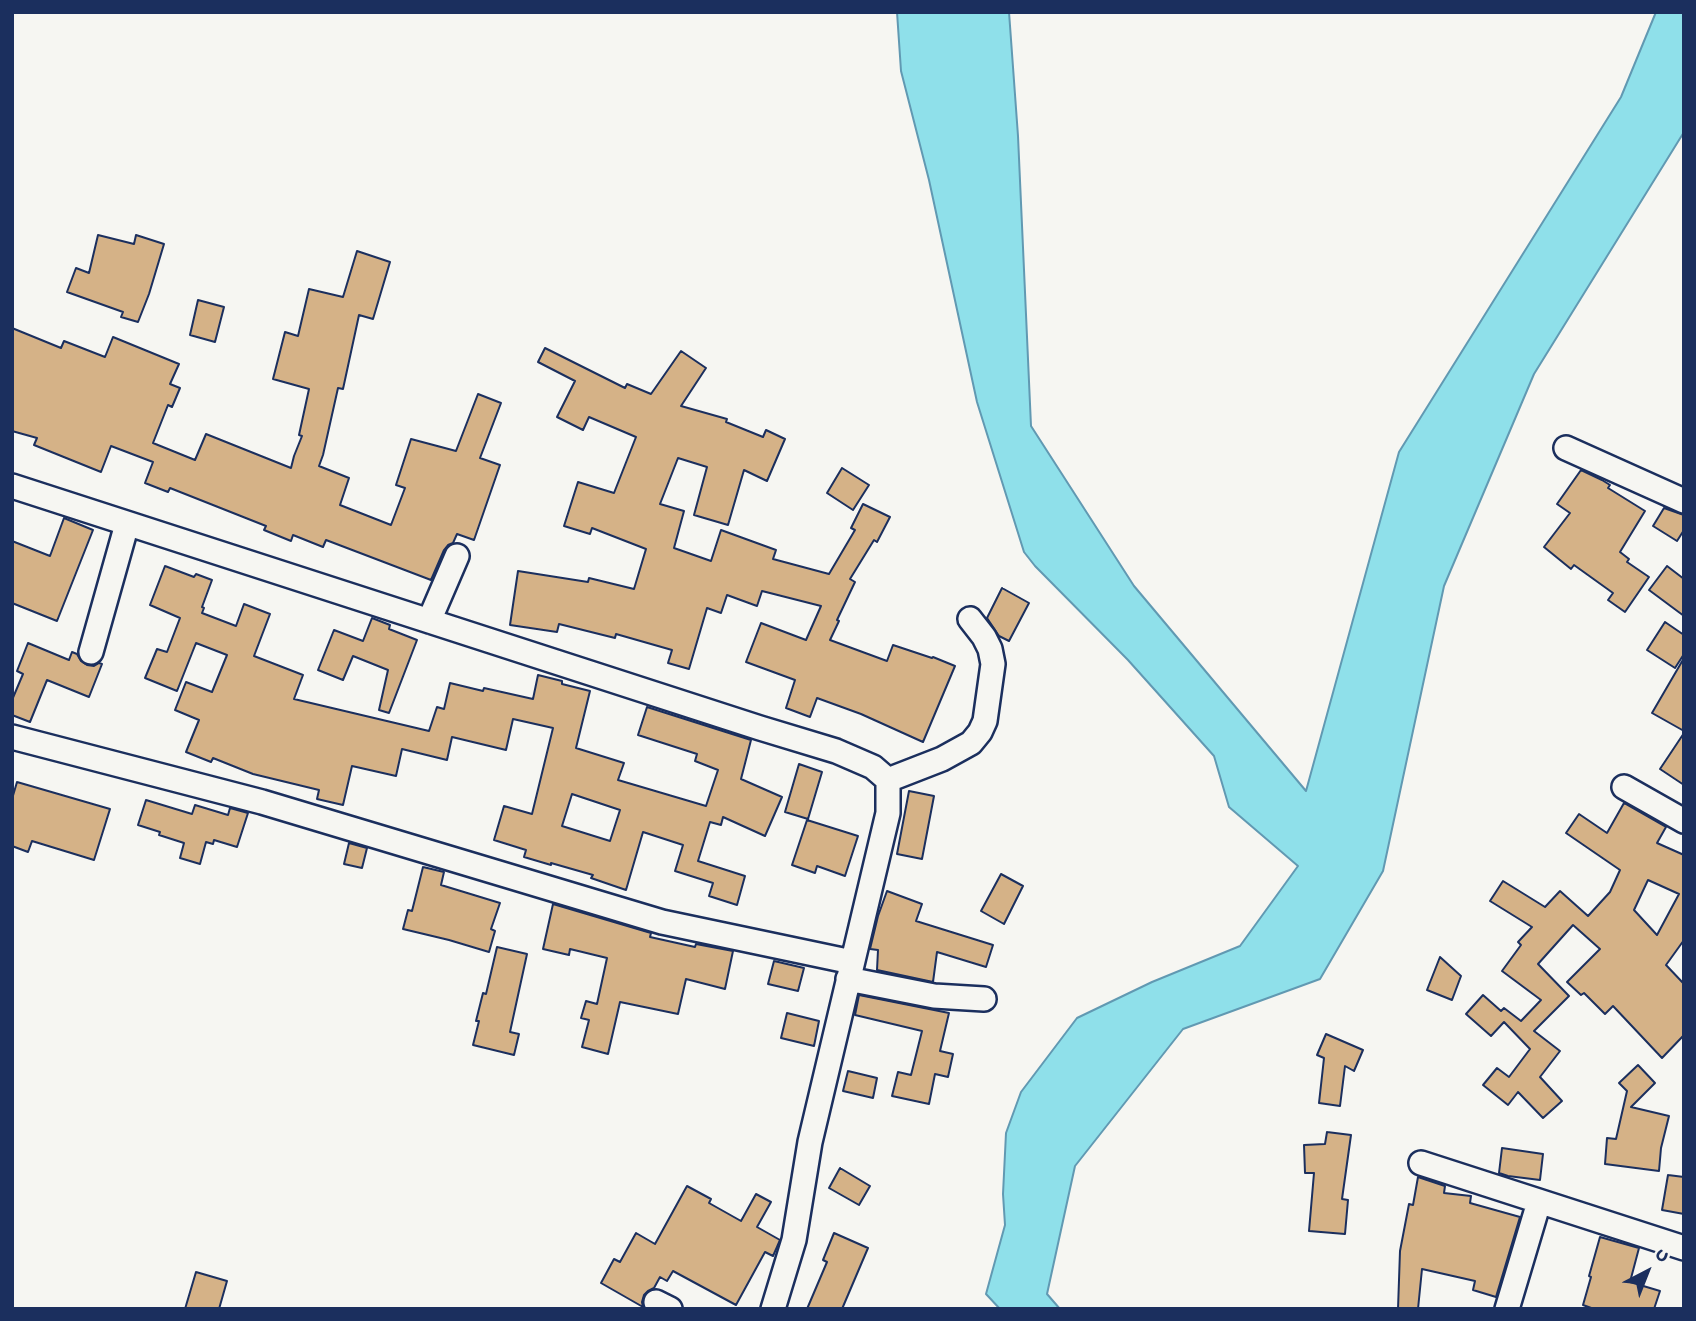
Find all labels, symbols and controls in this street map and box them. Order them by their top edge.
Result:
north arrow [1612,1237,1682,1307]
text: U [1650,1244,1673,1268]

